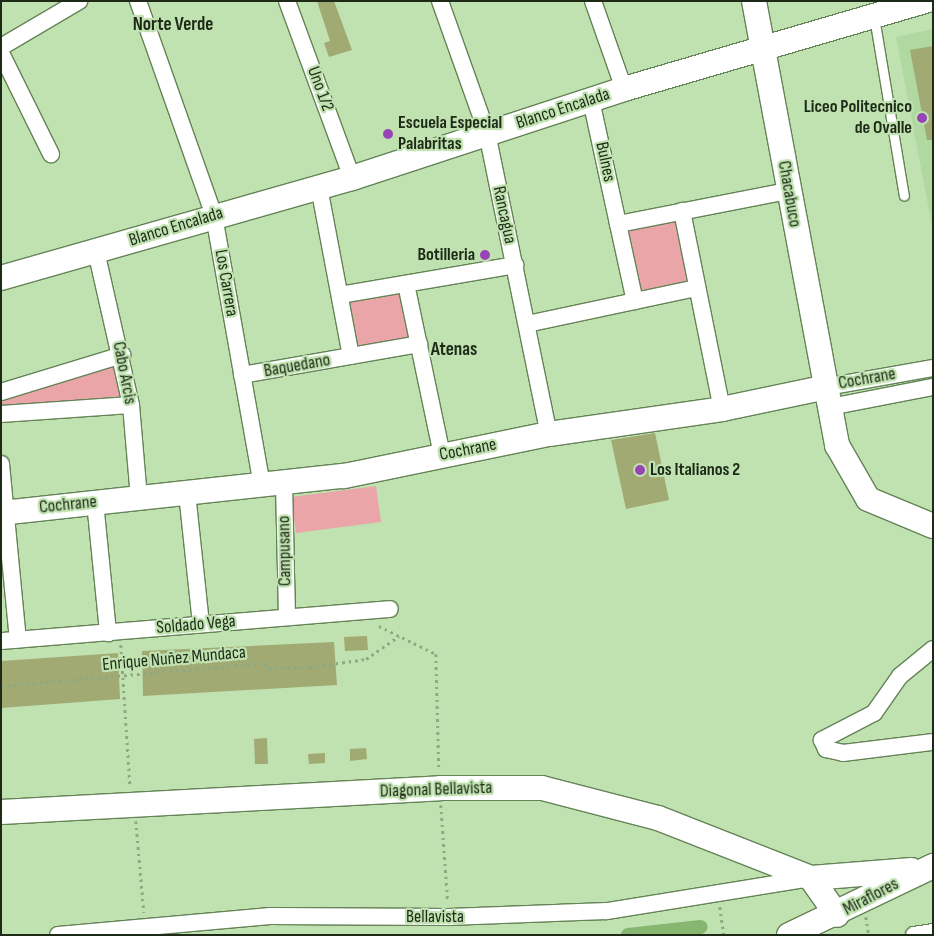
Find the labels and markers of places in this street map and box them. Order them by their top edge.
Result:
place label: Liceo Politecnico de Ovalle [804,97,912,140]
marker: Liceo Politecnico de Ovalle [916,112,928,124]
place label: Escuela Especial Palabritas [398,113,502,156]
marker: Escuela Especial Palabritas [382,128,394,140]
place label: Botilleria [417,244,475,266]
marker: Botilleria [479,249,491,261]
place label: Los Italianos 2 [650,459,740,481]
marker: Los Italianos 2 [634,464,646,476]

